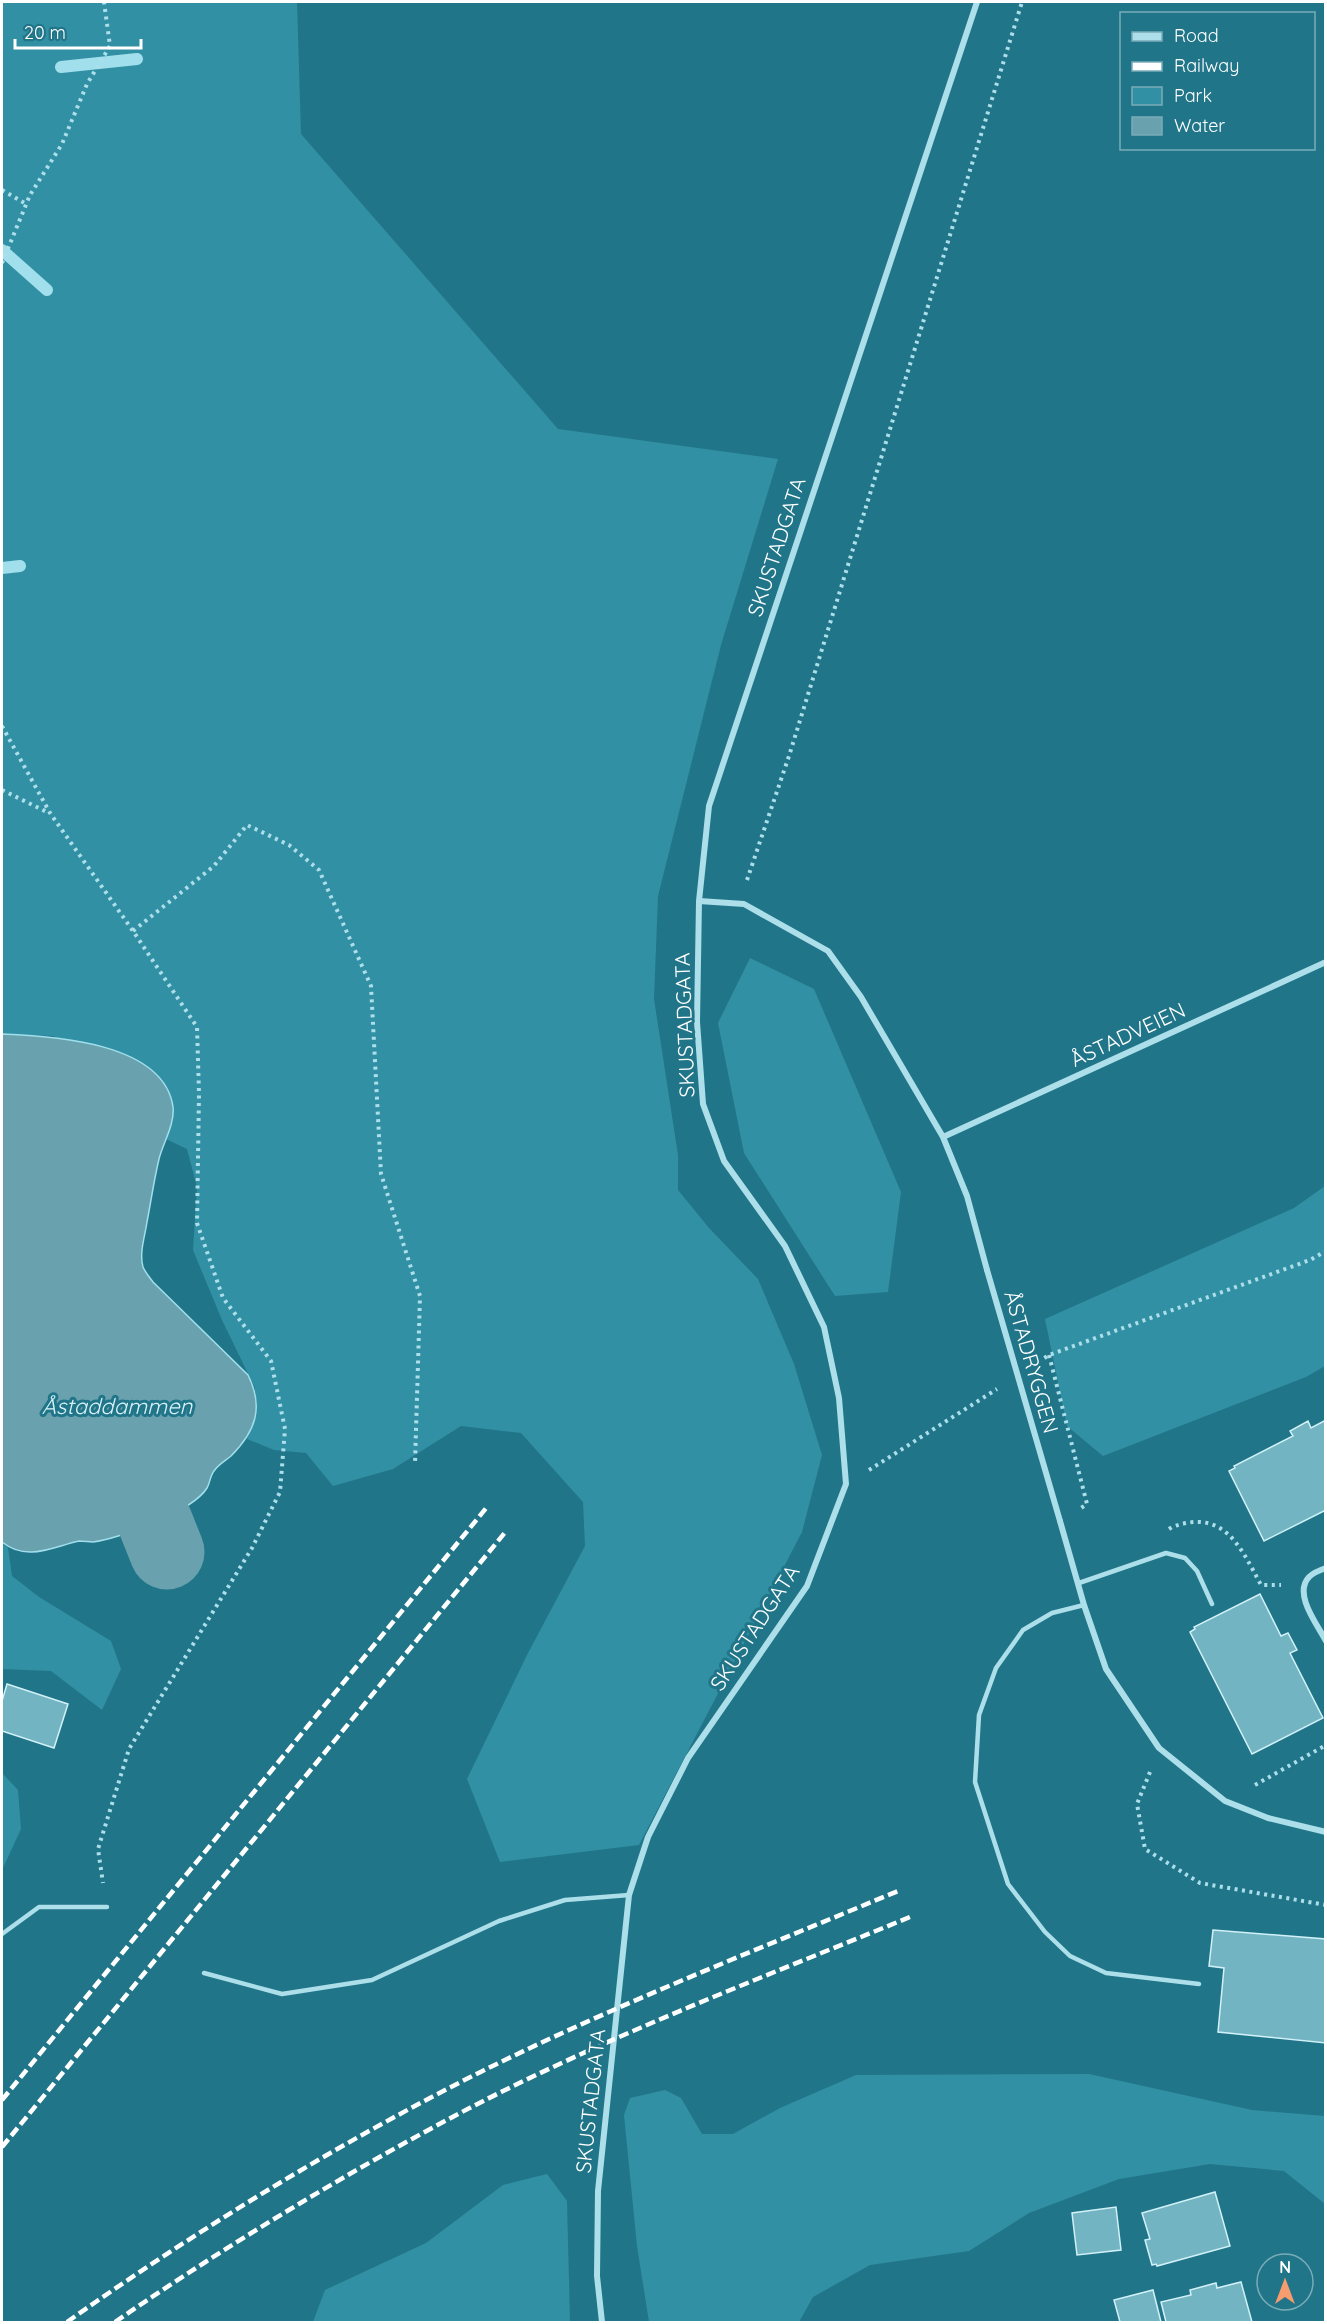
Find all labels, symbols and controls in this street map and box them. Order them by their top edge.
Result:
scale bar [15,12,141,50]
legend [1120,12,1315,150]
text: 20 m [24,21,66,44]
text: Road [1174,24,1219,47]
text: Railway [1174,54,1240,77]
text: Park [1174,84,1212,107]
text: Water [1174,114,1225,137]
street label: SKUSTADGATA [741,474,811,620]
street label: SKUSTADGATA [668,952,700,1098]
street label: ÅSTADVEIEN [1066,996,1189,1072]
street label: ÅSTADRYGGEN [999,1287,1065,1436]
water label: Åstaddammen [42,1392,194,1420]
street label: SKUSTADGATA [704,1560,805,1695]
street label: SKUSTADGATA [570,2027,611,2174]
north arrow [1255,2252,1315,2312]
text: N [1279,2257,1291,2277]

